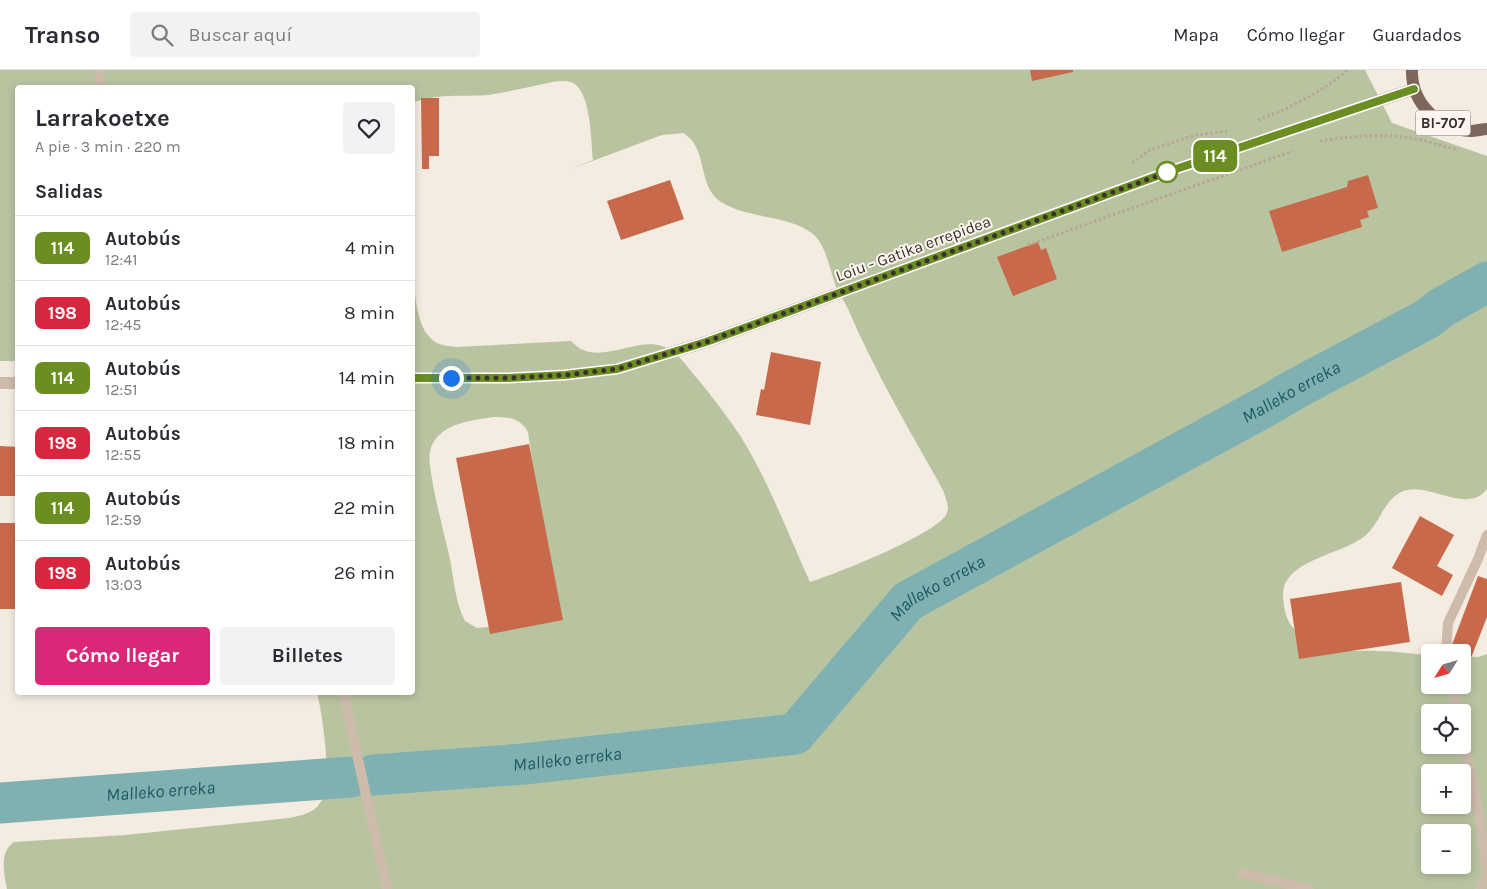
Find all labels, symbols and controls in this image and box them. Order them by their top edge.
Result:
search box [130,12,480,57]
text: Transo [25,21,100,49]
icon: search [148,21,176,49]
text: Buscar aquí [188,24,292,46]
text: Mapa [1173,24,1219,46]
text: Cómo llegar [1247,24,1345,46]
text: Guardados [1373,24,1462,46]
button: heart [343,102,395,154]
text: Larrakoetxe [35,104,170,132]
road number: BI-707 [1416,110,1470,136]
text: A pie · 3 min · 220 m [35,137,181,156]
line badge: 114 [1186,140,1244,172]
text: 114 [1203,145,1227,167]
unlabelled marker [1156,161,1178,183]
text: Salidas [35,181,103,203]
street label: Loiu - Gatika errepidea [833,211,993,285]
text: Autobús [105,228,181,250]
text: 114 [51,237,74,259]
text: 4 min [345,237,395,259]
text: 12:41 [105,250,137,269]
text: Autobús [105,293,181,315]
text: 198 [48,302,77,324]
text: 8 min [344,302,395,324]
text: 12:45 [105,315,141,334]
water label: Malleko erreka [1238,356,1344,428]
text: Autobús [105,358,181,380]
your location [439,366,464,391]
text: 114 [51,367,74,389]
text: 14 min [339,367,395,389]
text: 12:51 [105,380,138,399]
text: Autobús [105,423,181,445]
text: 198 [48,432,77,454]
text: 18 min [338,432,395,454]
text: 12:55 [105,445,141,464]
text: Autobús [105,488,181,510]
text: 114 [51,497,74,519]
text: 22 min [334,497,395,519]
text: 12:59 [105,510,142,529]
water label: Malleko erreka [885,550,989,626]
text: Autobús [105,553,181,575]
text: 198 [48,562,77,584]
text: 26 min [334,562,395,584]
text: 13:03 [105,575,142,594]
button: Cómo llegar [35,627,210,685]
button: Billetes [220,627,395,685]
north arrow [1421,644,1471,694]
map controls [1421,644,1471,874]
button: locate [1421,704,1471,754]
water label: Malleko erreka [512,742,623,776]
button: + [1421,764,1471,814]
water label: Malleko erreka [105,776,216,806]
button: − [1421,824,1471,874]

